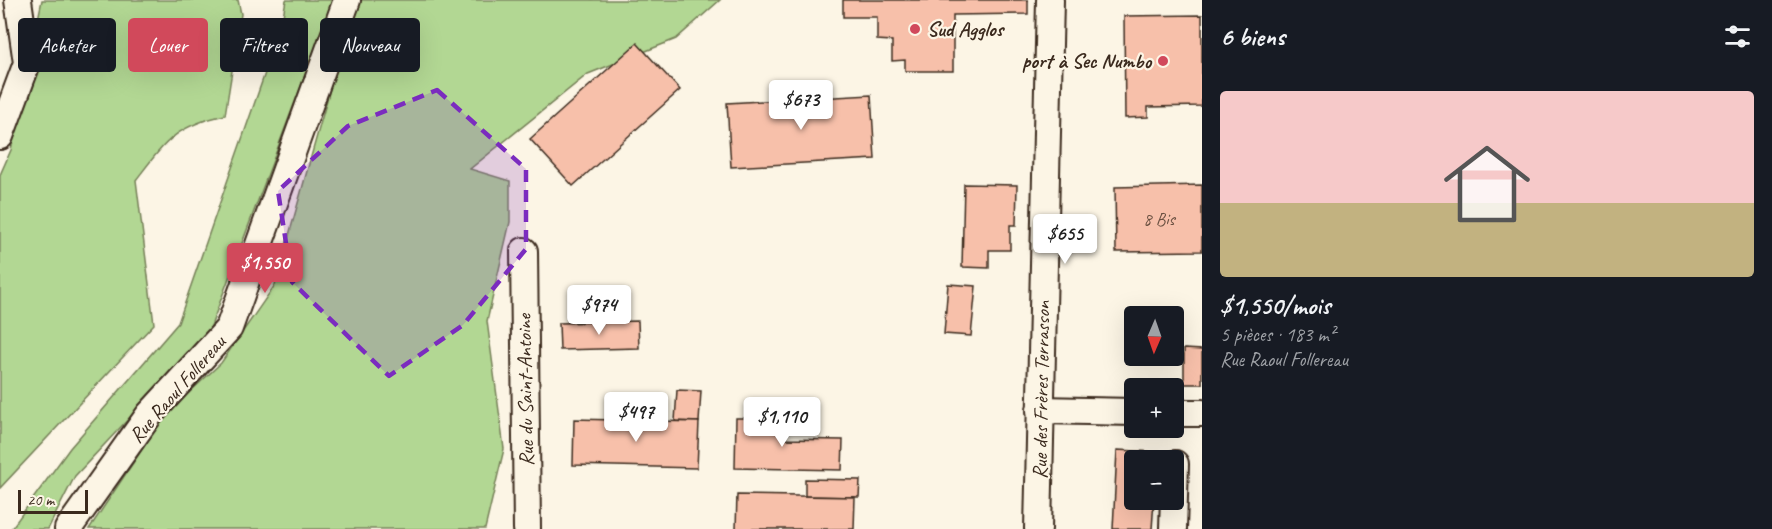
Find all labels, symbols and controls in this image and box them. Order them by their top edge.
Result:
place label: Sud Agglos [927,16,1006,42]
chip: Acheter [18,18,116,72]
chip: Louer [128,18,208,72]
chip: Filtres [220,18,308,72]
chip: Nouveau [320,18,420,72]
text: 6 biens [1220,20,1285,53]
icon: filters [1721,20,1754,53]
marker: Sud Agglos [908,22,922,36]
place label: port à Sec Numbo [1022,48,1152,74]
marker: port à Sec Numbo [1156,54,1170,68]
pin: $673 [765,80,837,131]
text: $673 [783,87,819,112]
icon: home [1433,130,1541,238]
house number: 8 Bis [1143,208,1177,230]
pin: $655 [1029,214,1101,265]
text: $655 [1047,221,1083,246]
pin: $1,550 [216,243,314,294]
text: $1,550 [241,250,289,275]
pin: $974 [563,285,635,336]
text: $1,550/mois [1220,289,1330,322]
text: $974 [581,292,617,317]
street label: Rue des Frères Terrasson [1026,300,1056,479]
north arrow [1124,306,1184,366]
map controls [1124,306,1184,510]
street label: Rue du Saint-Antoine [511,313,539,466]
text: 5 pièces · 183 m² [1220,322,1335,347]
street label: Rue Raoul Follereau [123,329,232,448]
text: Rue Raoul Follereau [1220,347,1348,372]
button: + [1124,378,1184,438]
pin: $497 [600,392,672,443]
pin: $1,110 [733,397,831,448]
text: $497 [618,399,654,424]
text: $1,110 [758,404,806,429]
button: − [1124,450,1184,510]
scale bar [18,487,88,514]
text: 20 m [27,490,54,510]

